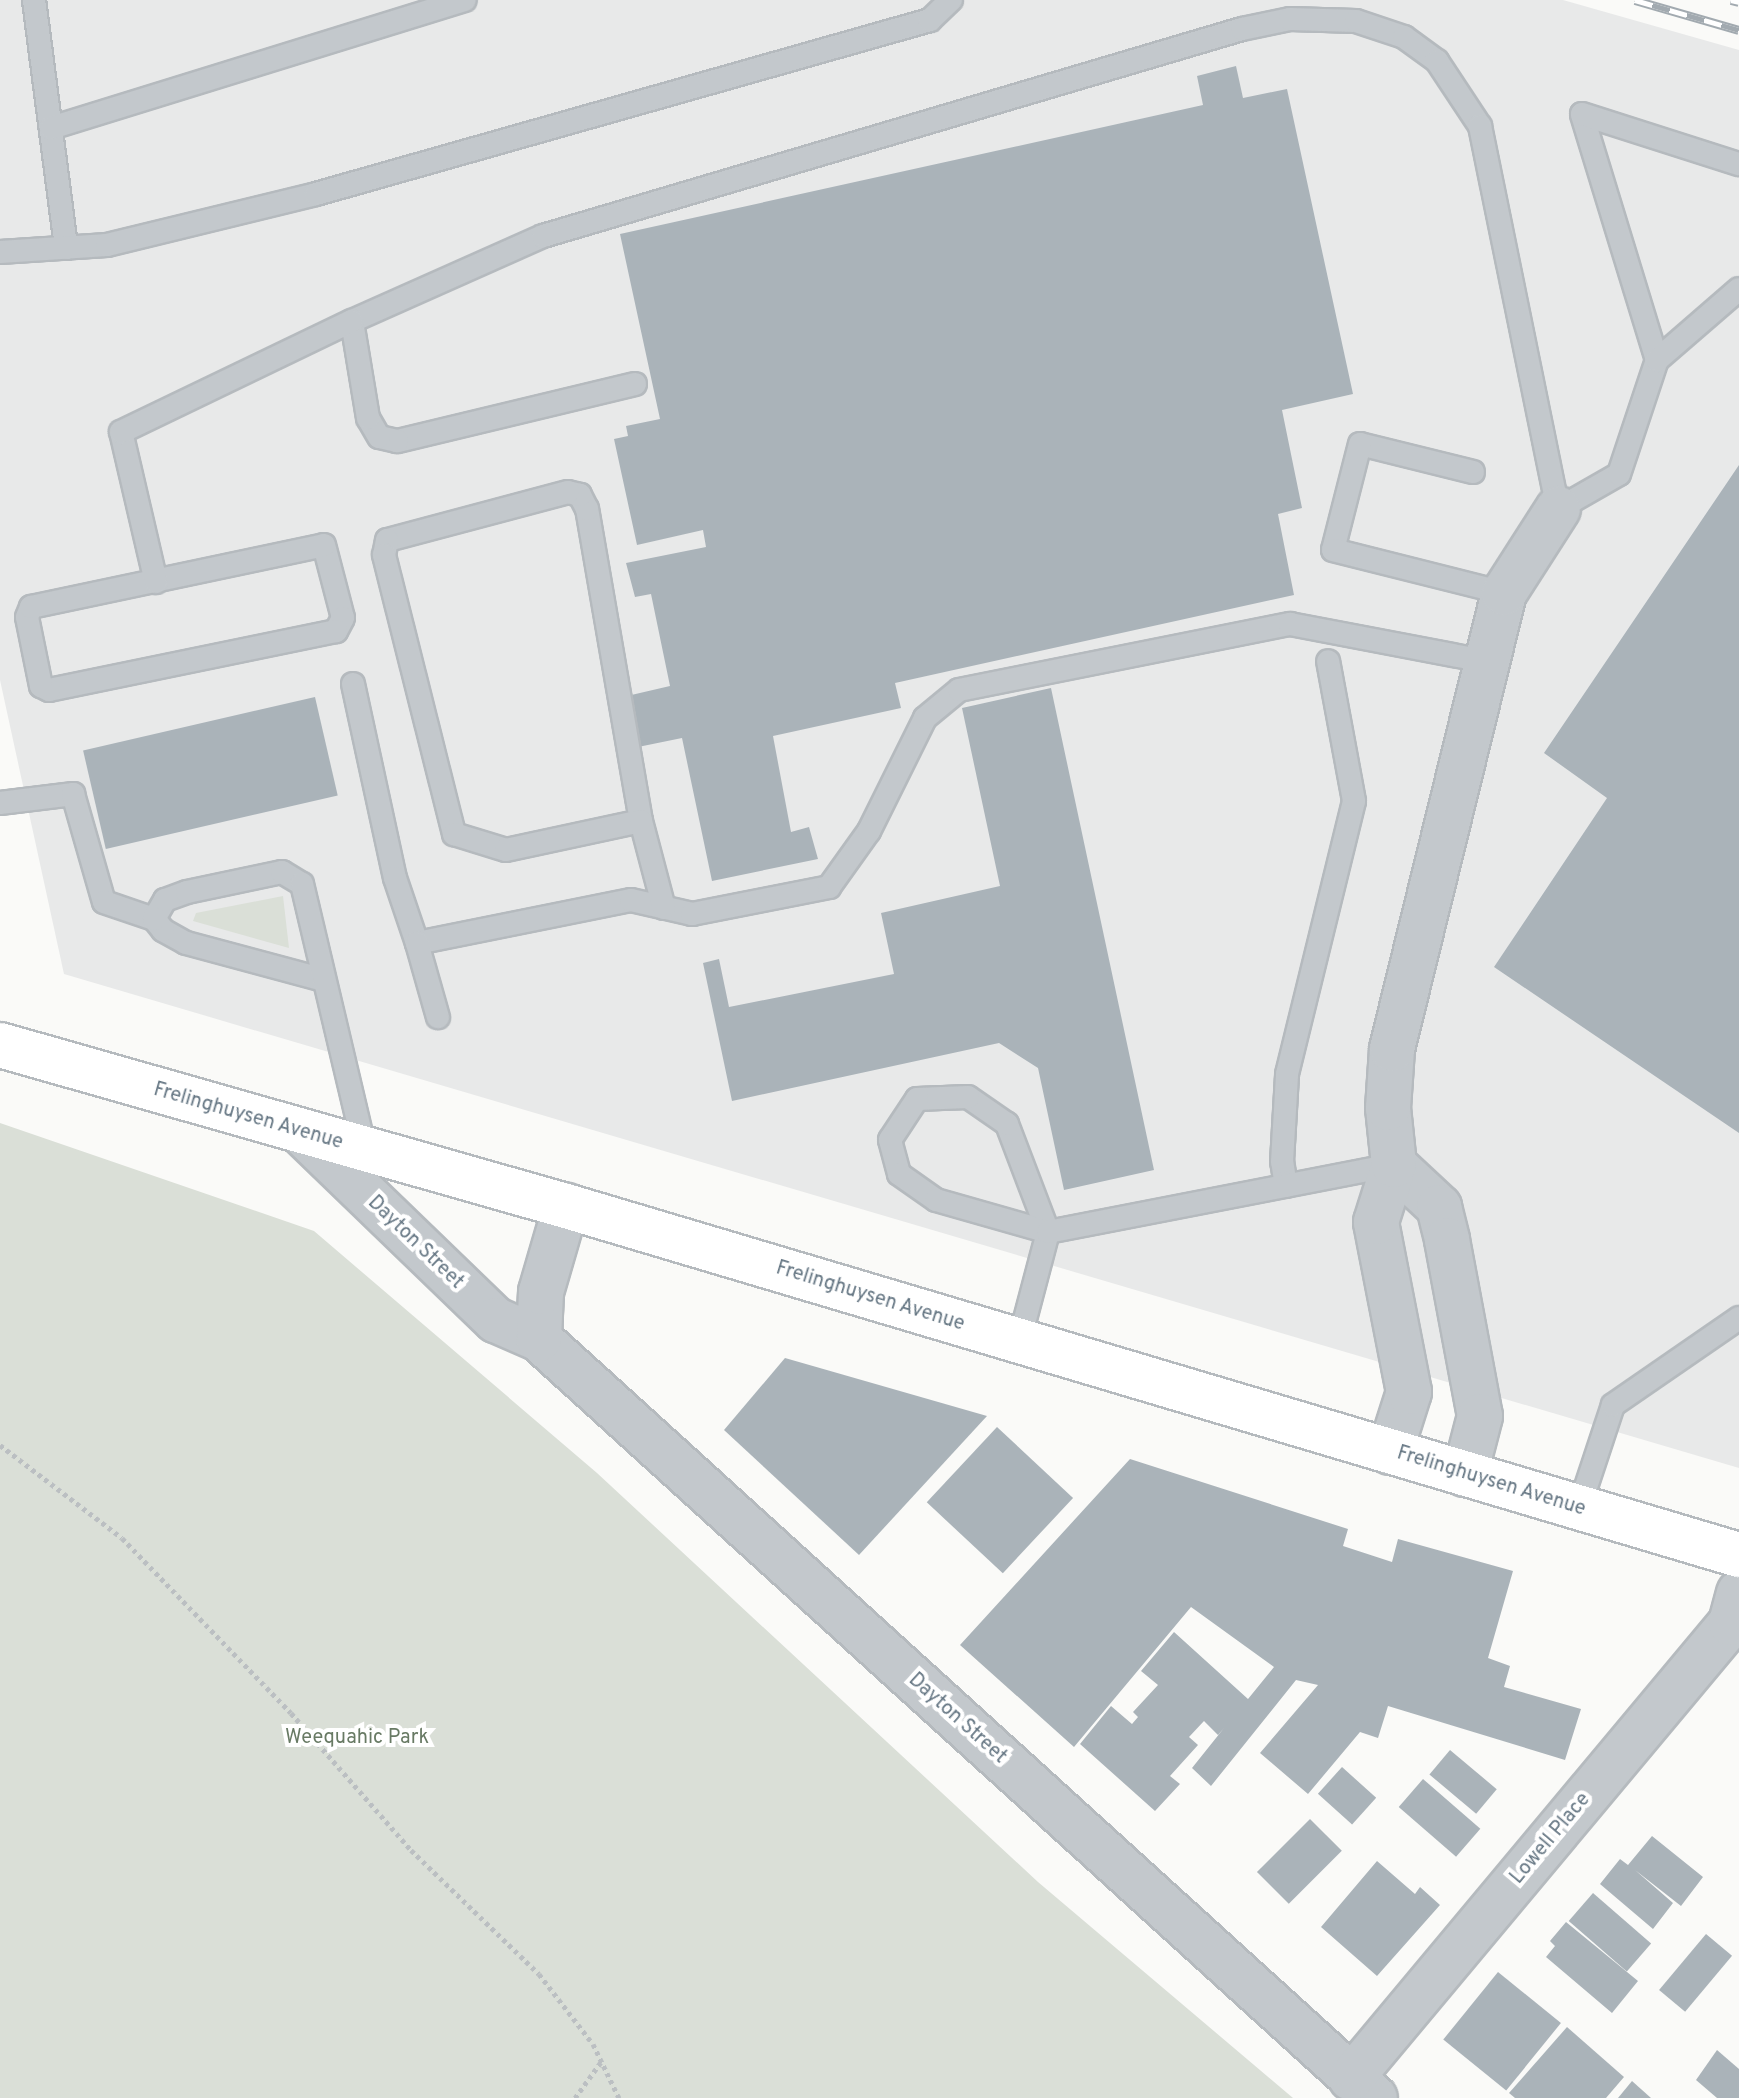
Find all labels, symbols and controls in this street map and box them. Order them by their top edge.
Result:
street label: Frelinghuysen Avenue [150,1078,346,1156]
street label: Dayton Street [362,1191,468,1295]
street label: Frelinghuysen Avenue [772,1257,968,1337]
street label: Frelinghuysen Avenue [1393,1442,1589,1522]
street label: Dayton Street [903,1669,1011,1769]
park label: Weequahic Park [285,1726,429,1750]
street label: Lowell Place [1506,1788,1596,1890]

